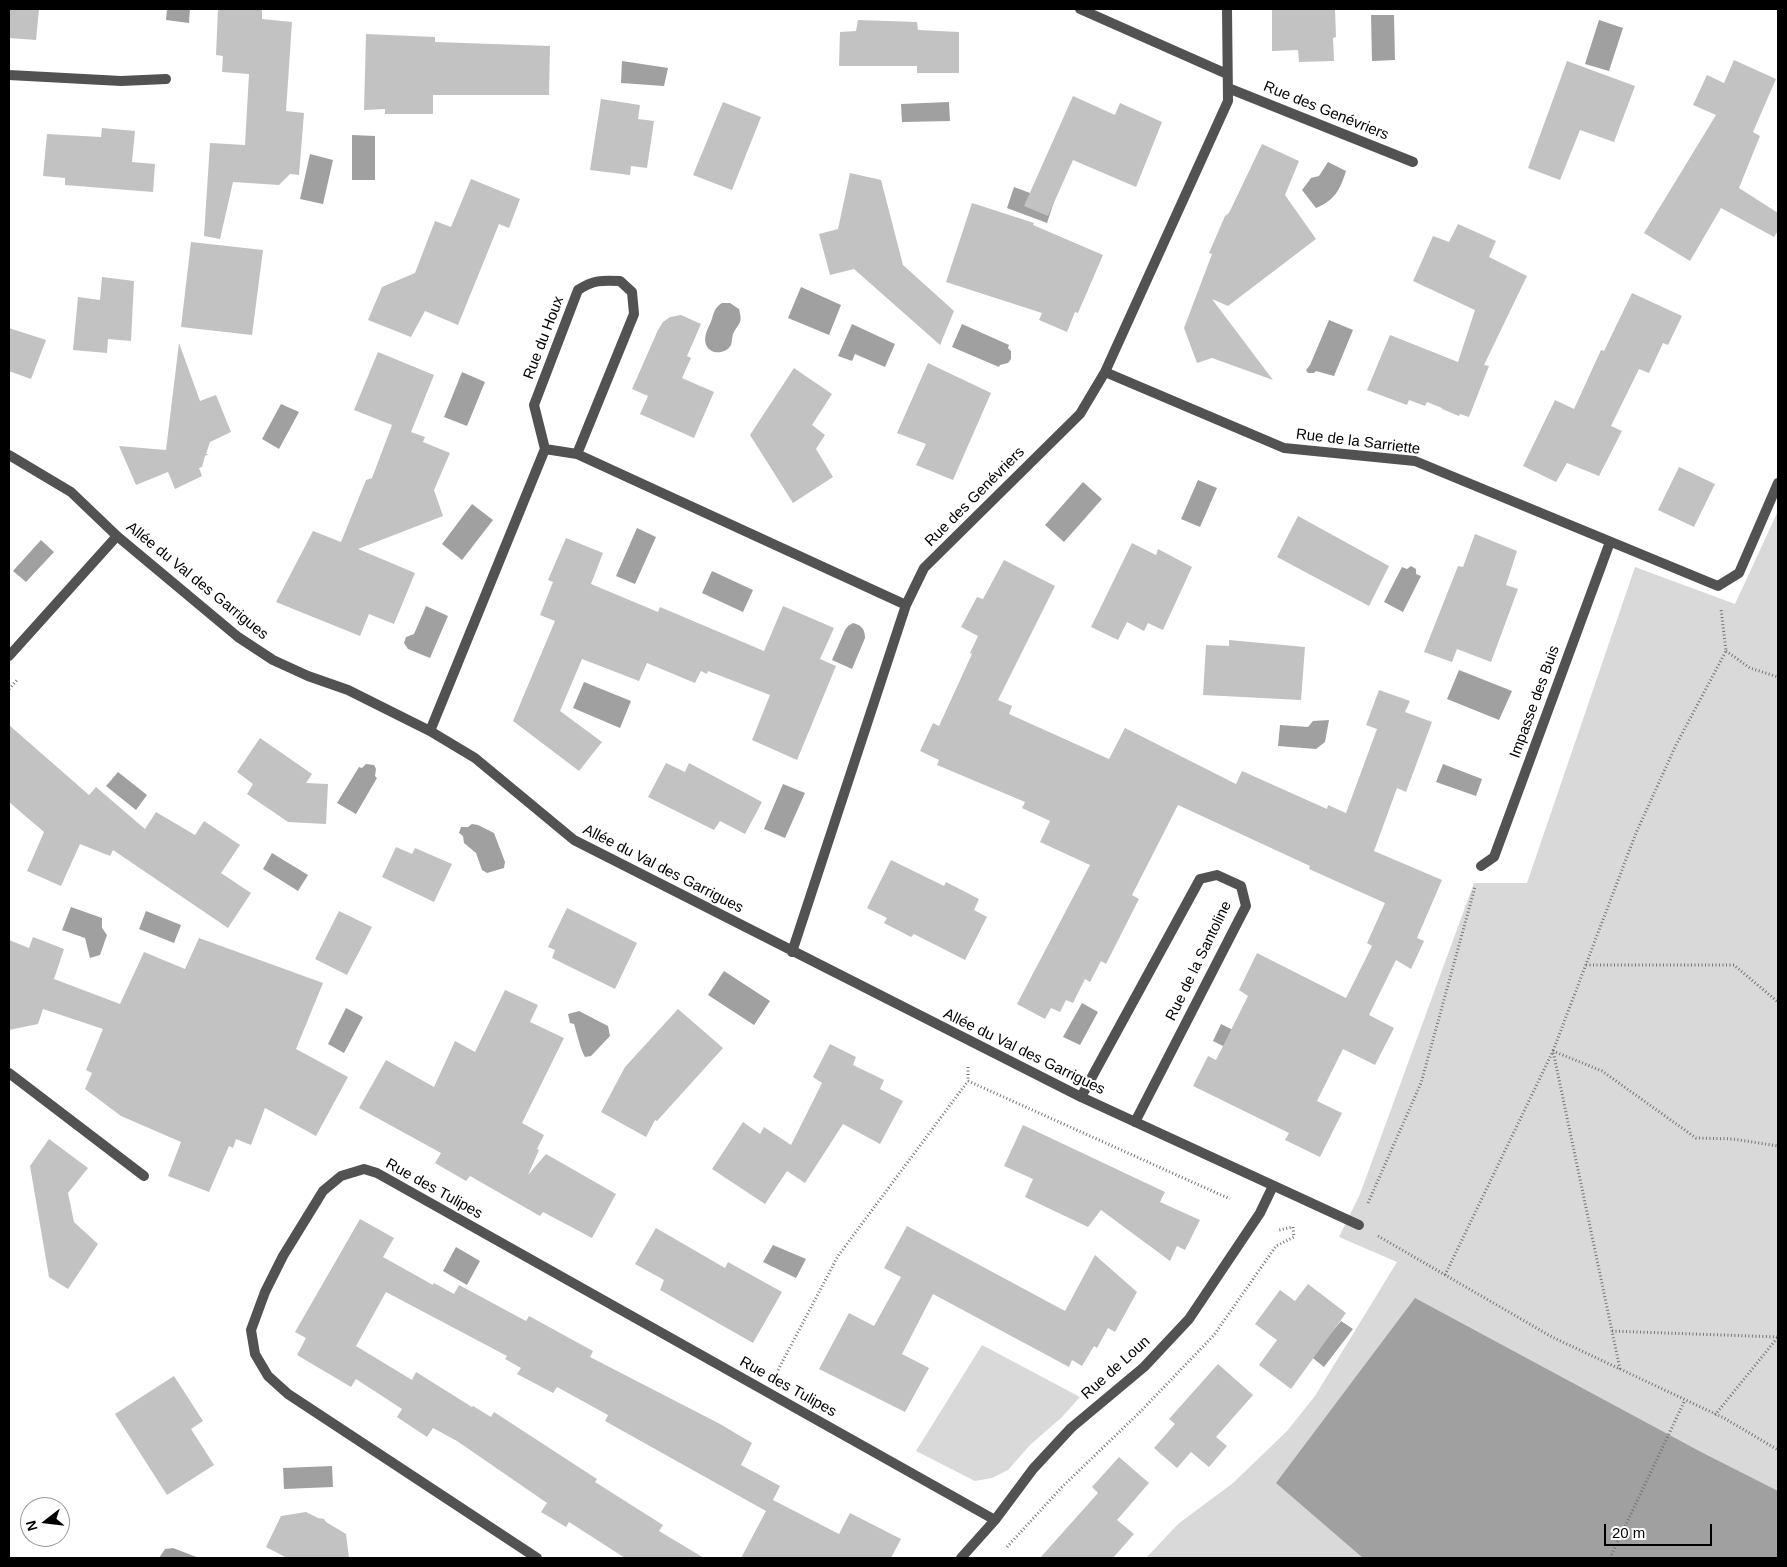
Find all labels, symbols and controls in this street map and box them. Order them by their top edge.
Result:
street label: Rue des Genévriers [1261,78,1391,144]
street label: Rue du Houx [520,294,568,382]
street label: Rue de la Sarriette [1295,425,1421,459]
street label: Rue des Genévriers [921,443,1029,551]
street label: Allée du Val des Garrigues [122,518,272,644]
street label: Impasse des Buis [1506,643,1564,761]
street label: Allée du Val des Garrigues [580,821,746,917]
street label: Rue de la Santoline [1162,898,1236,1024]
street label: Allée du Val des Garrigues [940,1005,1108,1099]
street label: Rue des Tulipes [382,1155,486,1223]
street label: Rue de Loun [1078,1333,1154,1403]
street label: Rue des Tulipes [736,1353,840,1421]
north arrow [20,1497,70,1547]
scale bar [1607,1514,1714,1546]
text: N [22,1519,41,1533]
text: 20 m [1612,1524,1645,1541]

